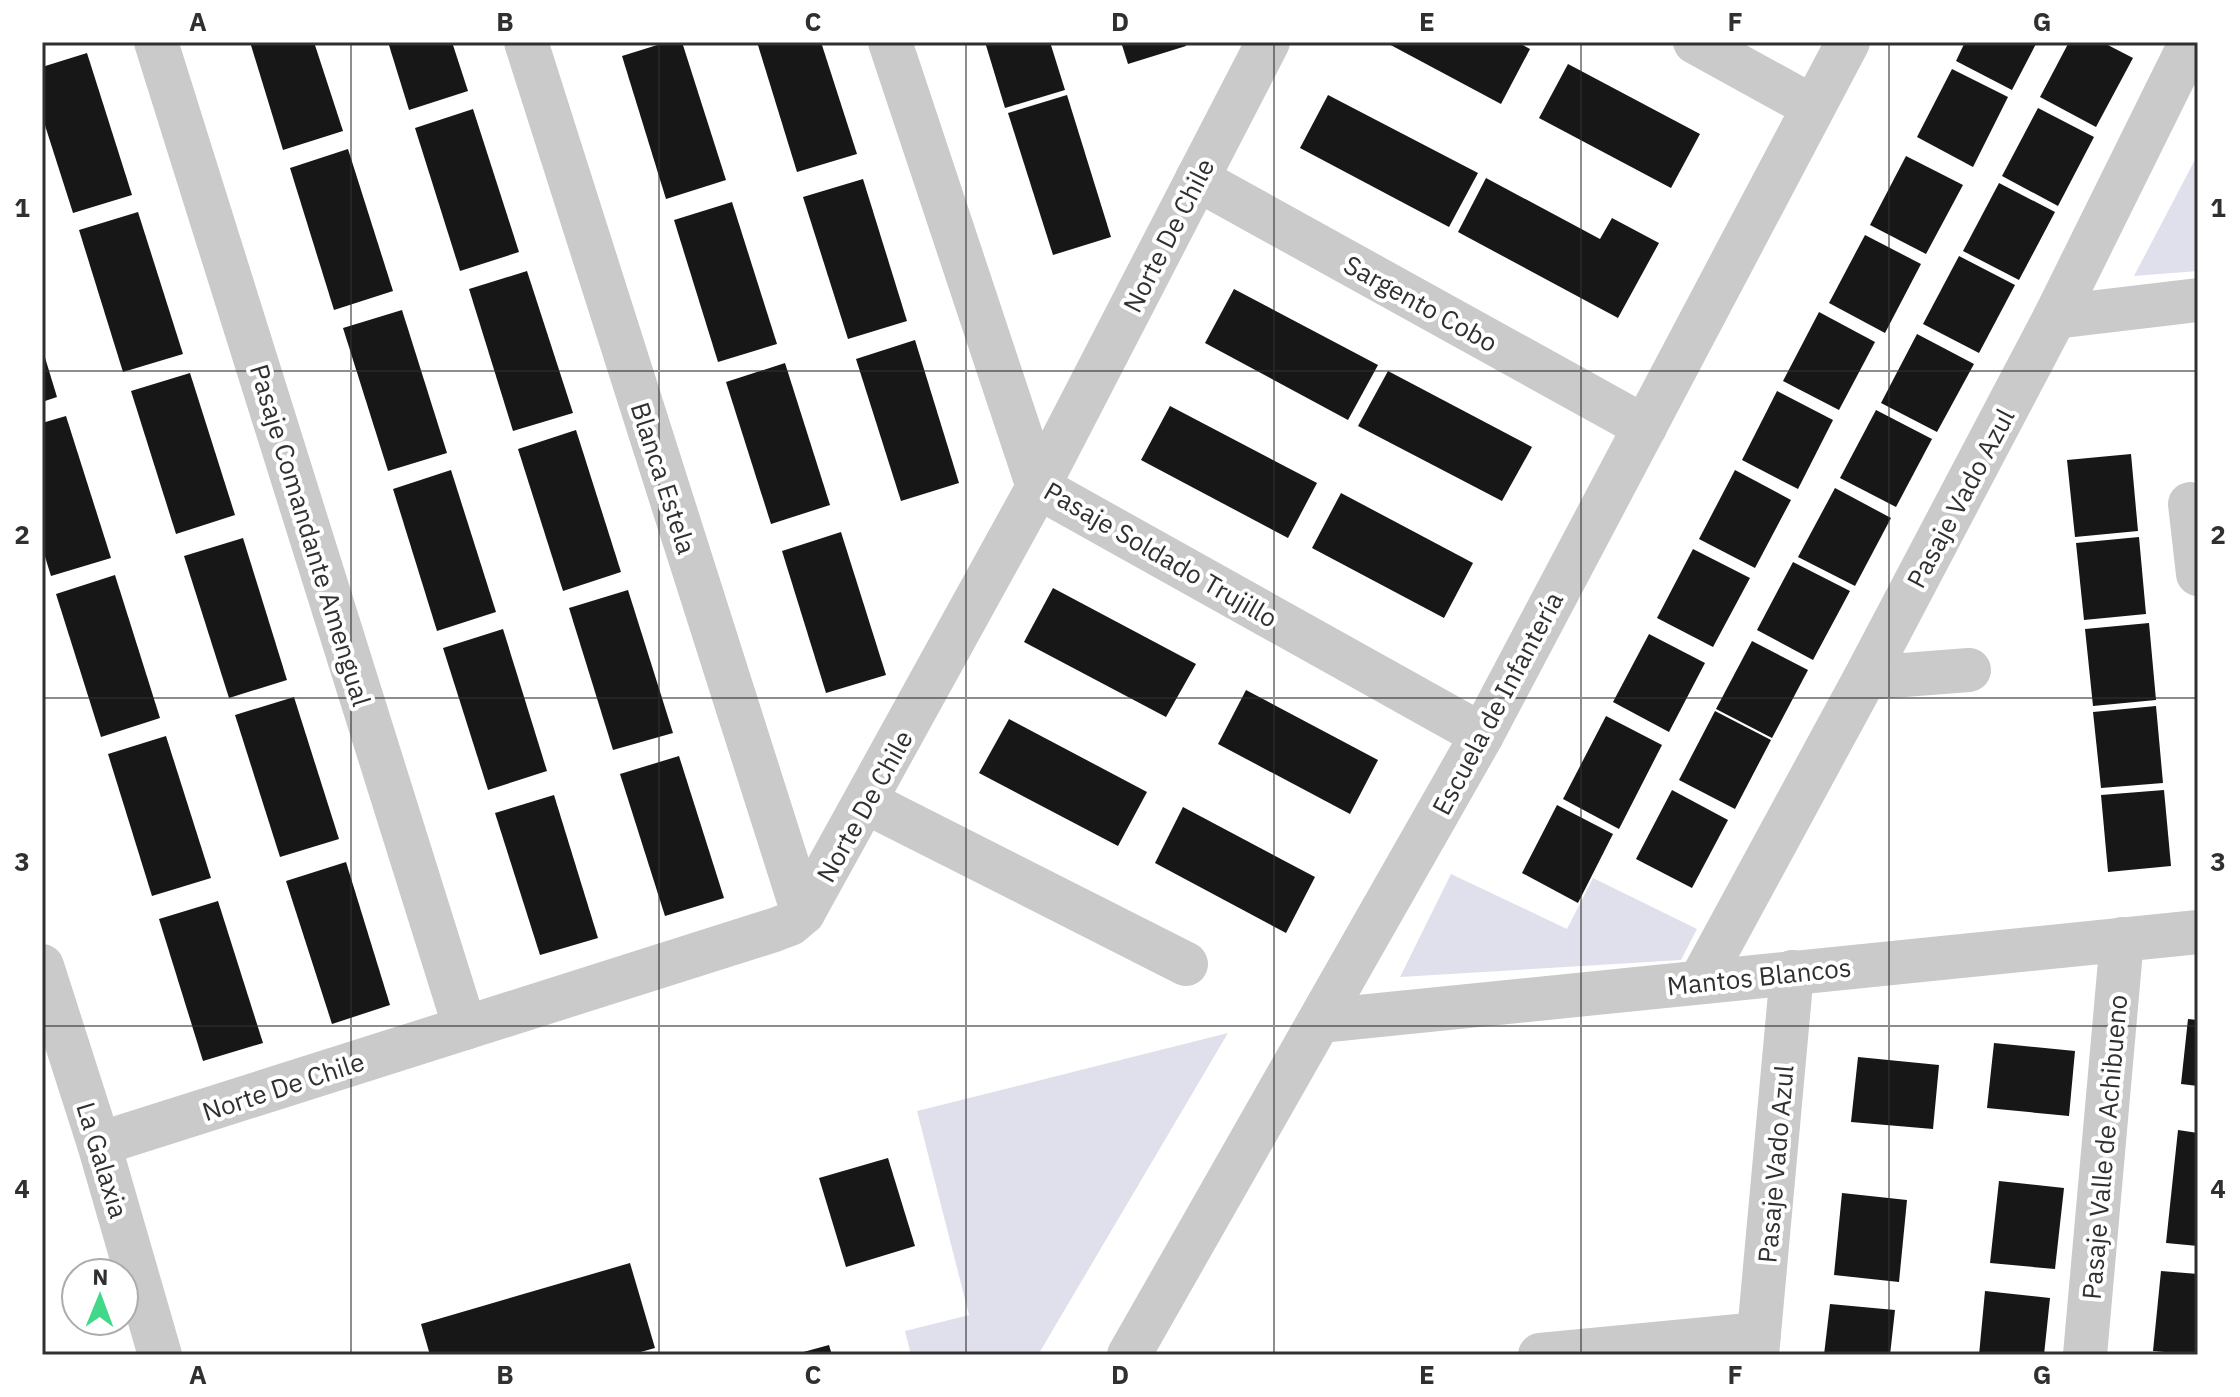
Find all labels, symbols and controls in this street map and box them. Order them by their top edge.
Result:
text: A [189,4,207,38]
text: B [496,4,514,38]
text: C [805,4,822,38]
text: D [1111,4,1129,38]
text: E [1419,4,1435,38]
text: F [1727,4,1743,38]
text: G [2033,4,2051,38]
street label: Norte De Chile [1115,152,1221,318]
text: 1 [14,190,30,224]
text: 1 [2210,190,2226,224]
street label: Sargento Cobo [1338,247,1504,359]
street label: Pasaje Comandante Amengual [243,360,379,710]
street label: Blanca Estela [623,398,705,558]
street label: Pasaje Vado Azul [1898,402,2022,594]
street label: Pasaje Soldado Trujillo [1038,473,1284,635]
text: 2 [14,517,30,551]
text: 2 [2210,517,2226,551]
street label: Escuela de Infantería [1424,585,1570,820]
street label: Norte De Chile [808,724,920,888]
text: 3 [14,844,30,878]
text: 3 [2210,844,2226,878]
street label: Mantos Blancos [1665,949,1853,1003]
street label: Pasaje Valle de Achibueno [2074,993,2134,1301]
street label: Norte De Chile [198,1044,368,1128]
street label: Pasaje Vado Azul [1749,1064,1801,1264]
street label: La Galaxia [69,1098,137,1222]
text: 4 [14,1171,30,1205]
text: 4 [2210,1171,2226,1205]
north arrow [60,1257,140,1337]
text: N [92,1262,109,1291]
text: A [189,1357,207,1391]
text: B [496,1357,514,1391]
text: C [805,1357,822,1391]
text: D [1111,1357,1129,1391]
text: E [1419,1357,1435,1391]
text: F [1727,1357,1743,1391]
text: G [2033,1357,2051,1391]

